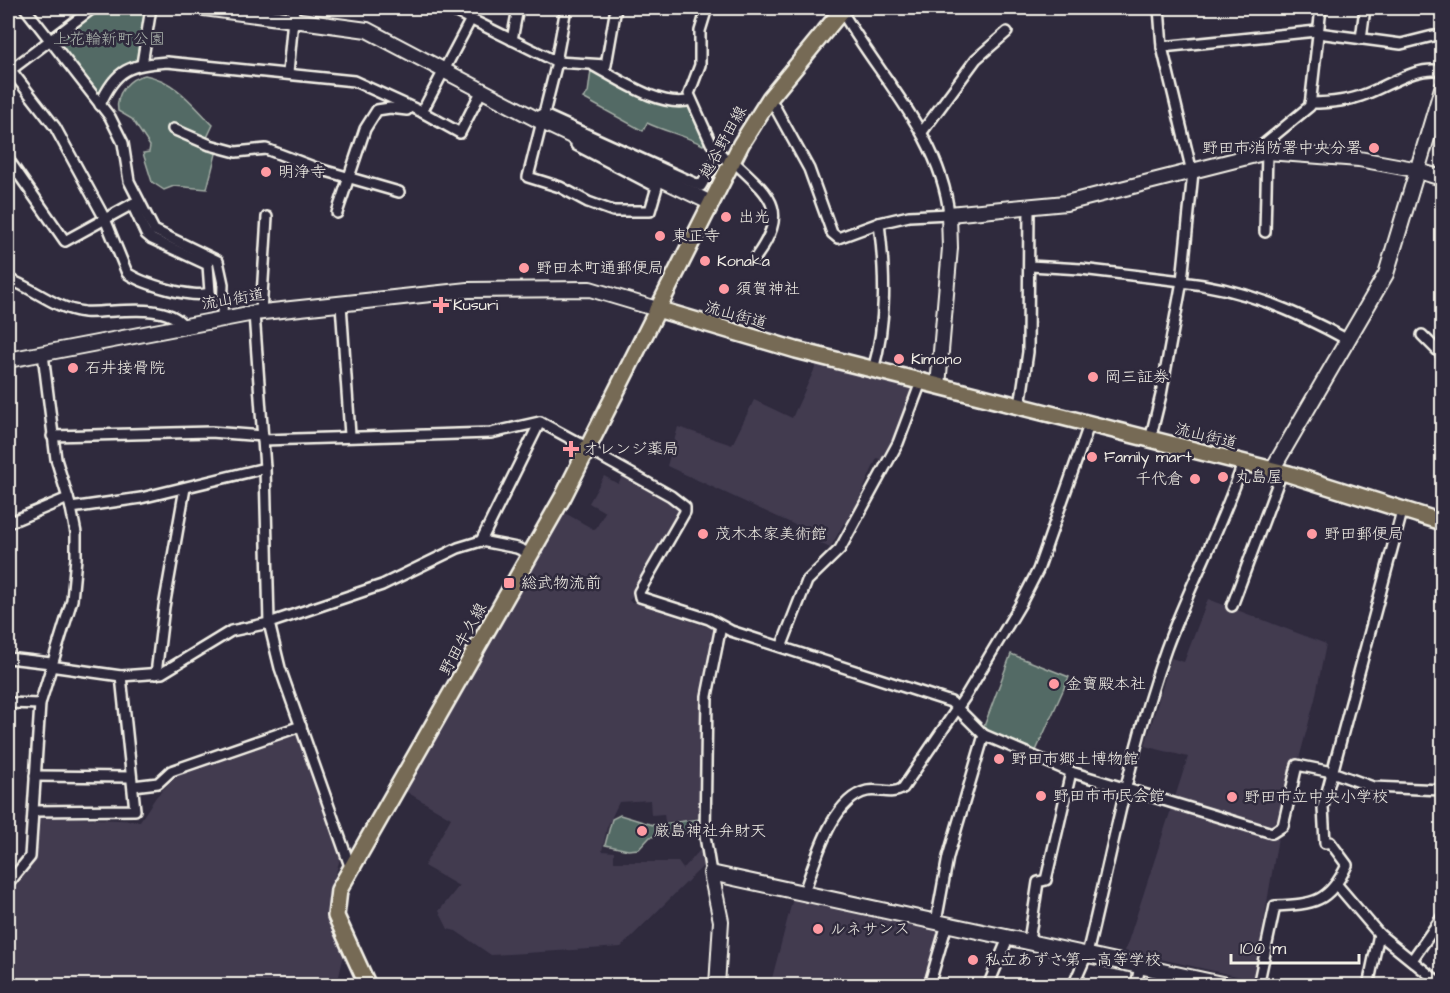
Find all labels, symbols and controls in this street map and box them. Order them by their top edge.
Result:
park label: 上花輪新町公園 [53,28,165,50]
street label: 越谷野田線 [694,102,752,182]
place label: 野田市消防署中央分署 [1202,137,1362,159]
marker: 野田市消防署中央分署 [1367,141,1381,155]
place label: 明浄寺 [278,161,326,183]
marker: 明浄寺 [259,165,273,179]
place label: 出光 [738,206,770,228]
marker: 出光 [719,210,733,224]
place label: 東正寺 [672,225,720,247]
marker: 東正寺 [653,229,667,243]
place label: Konaka [717,250,770,272]
marker: Konaka [698,254,712,268]
place label: 野田本町通郵便局 [536,257,664,279]
marker: 野田本町通郵便局 [517,261,531,275]
place label: 須賀神社 [736,278,800,300]
marker: 須賀神社 [717,282,731,296]
street label: 流山街道 [200,283,266,315]
place label: Kusuri [453,294,499,316]
street label: 流山街道 [702,296,770,334]
marker: Kusuri [434,298,448,312]
place label: Kimono [911,348,962,370]
marker: Kimono [892,352,906,366]
place label: 石井接骨院 [85,357,165,379]
marker: 石井接骨院 [66,361,80,375]
place label: 岡三証券 [1105,366,1169,388]
marker: 岡三証券 [1086,370,1100,384]
street label: 流山街道 [1172,418,1240,454]
place label: オレンジ薬局 [583,438,679,460]
marker: オレンジ薬局 [564,442,578,456]
place label: Family mart [1104,446,1192,469]
marker: Family mart [1085,450,1099,464]
place label: 丸島屋 [1235,466,1283,488]
place label: 千代倉 [1135,468,1183,490]
marker: 丸島屋 [1216,470,1230,484]
marker: 千代倉 [1188,472,1202,486]
place label: 茂木本家美術館 [715,523,827,545]
place label: 野田郵便局 [1324,523,1404,545]
marker: 茂木本家美術館 [696,527,710,541]
marker: 野田郵便局 [1305,527,1319,541]
place label: 総武物流前 [521,572,601,594]
marker: 総武物流前 [502,576,516,590]
street label: 野田牛久線 [434,599,492,679]
place label: 金寶殿本社 [1066,673,1146,695]
marker: 金寶殿本社 [1047,677,1061,691]
place label: 野田市郷土博物館 [1011,748,1139,770]
marker: 野田市郷土博物館 [992,752,1006,766]
place label: 野田市市民会館 [1053,785,1165,807]
place label: 野田市立中央小学校 [1244,786,1388,808]
marker: 野田市市民会館 [1034,789,1048,803]
marker: 野田市立中央小学校 [1225,790,1239,804]
place label: 厳島神社弁財天 [654,820,766,842]
marker: 厳島神社弁財天 [635,824,649,838]
place label: ルネサンス [830,918,910,940]
marker: ルネサンス [811,922,825,936]
scale bar [1231,927,1358,965]
text: 100 m [1240,936,1286,961]
place label: 私立あずさ第一高等学校 [985,949,1161,971]
marker: 私立あずさ第一高等学校 [966,953,980,967]

